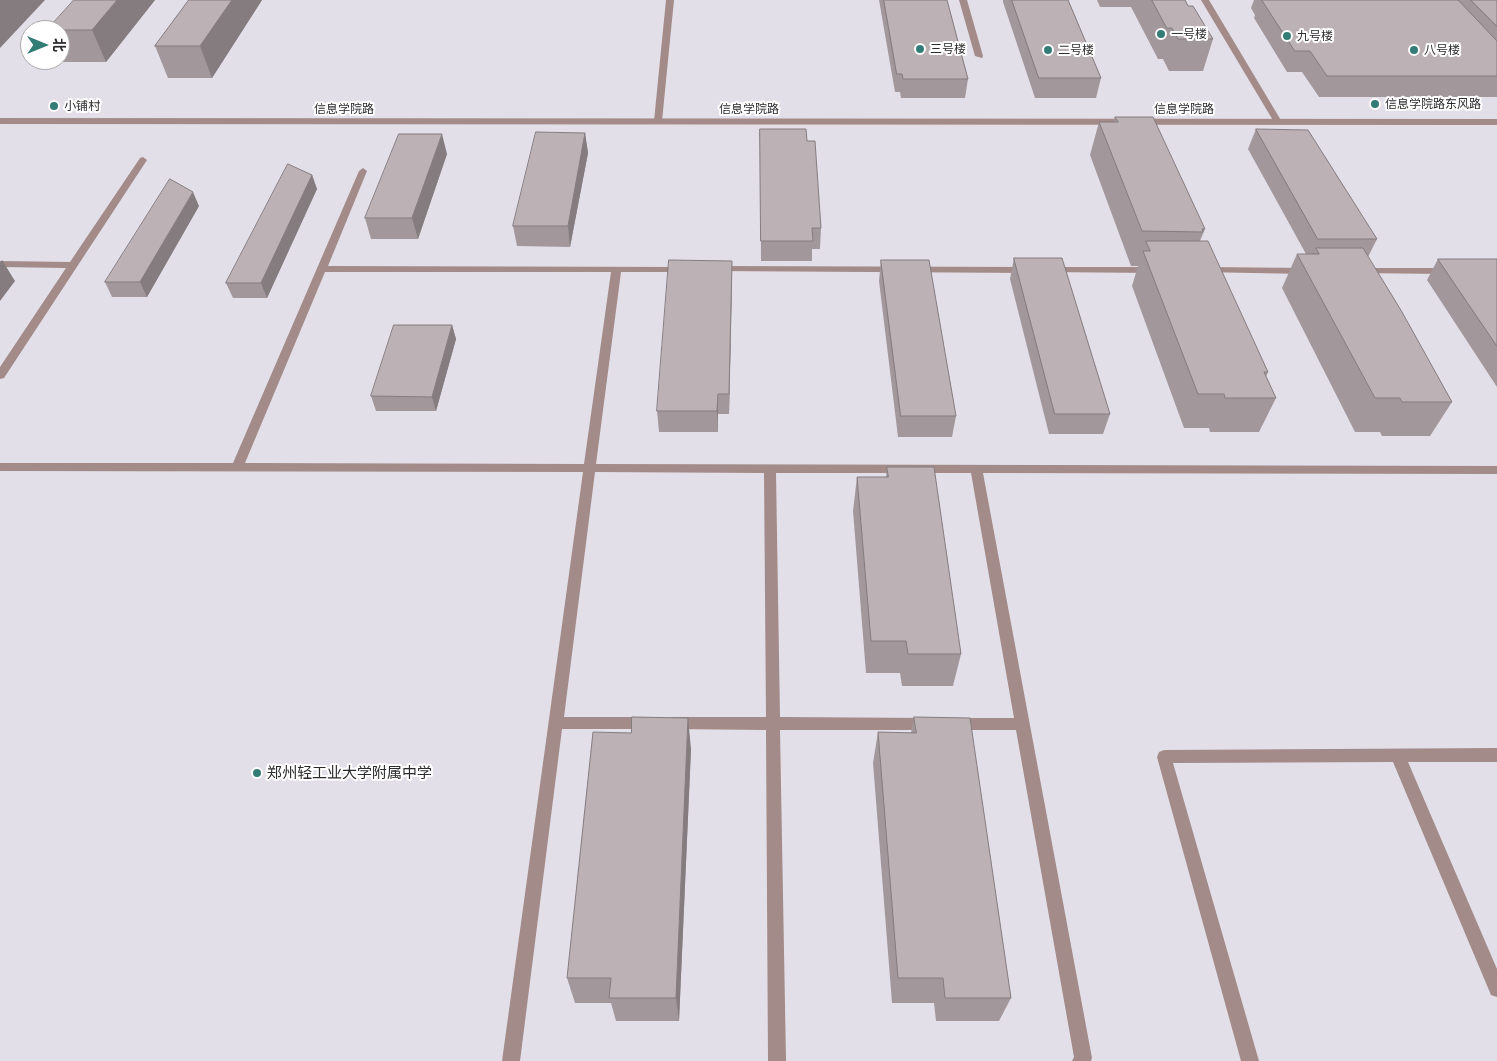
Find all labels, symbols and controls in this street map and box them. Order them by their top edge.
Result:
north arrow [20,20,70,70]
place label: 一号楼 [1171,27,1207,41]
marker: 一号楼 [1155,28,1167,40]
place label: 九号楼 [1297,29,1333,43]
marker: 九号楼 [1281,30,1293,42]
text: 北 [51,38,67,52]
place label: 三号楼 [930,42,966,56]
marker: 三号楼 [914,43,926,55]
place label: 二号楼 [1058,43,1094,57]
place label: 八号楼 [1424,43,1460,57]
marker: 二号楼 [1042,44,1054,56]
marker: 八号楼 [1408,44,1420,56]
place label: 信息学院路东风路 [1385,97,1481,111]
marker: 信息学院路东风路 [1369,98,1381,110]
place label: 小铺村 [64,99,100,113]
marker: 小铺村 [48,100,60,112]
street label: 信息学院路 [314,102,374,116]
street label: 信息学院路 [719,102,779,116]
street label: 信息学院路 [1154,102,1214,116]
place label: 郑州轻工业大学附属中学 [267,764,432,782]
marker: 郑州轻工业大学附属中学 [251,767,263,779]

